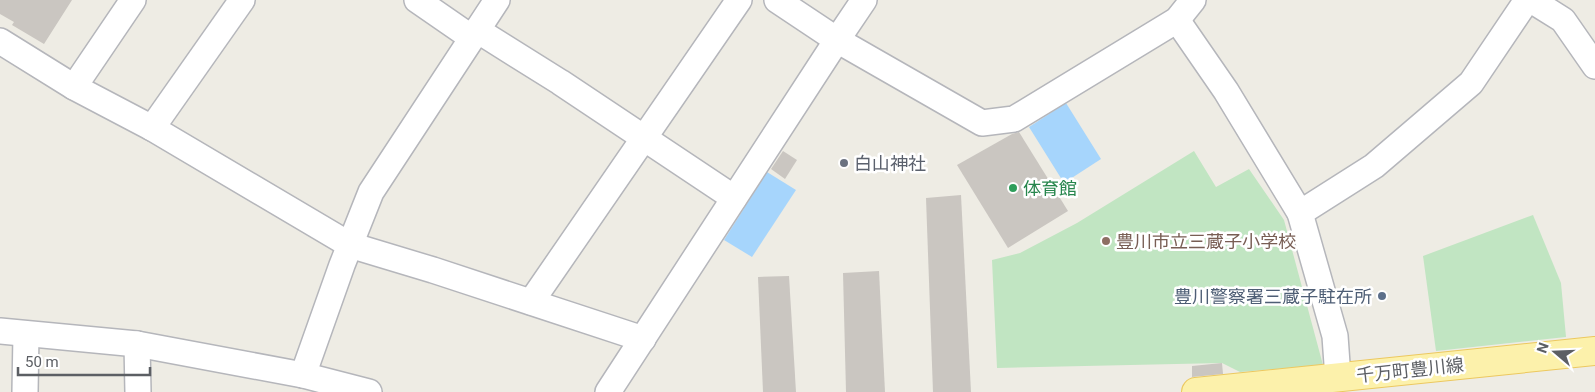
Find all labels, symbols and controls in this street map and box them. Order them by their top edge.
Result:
place label: 白山神社 [854,153,926,174]
marker: 白山神社 [838,157,850,169]
place label: 体育館 [1023,178,1077,199]
marker: 体育館 [1007,182,1019,194]
place label: 豊川市立三蔵子小学校 [1116,231,1296,252]
marker: 豊川市立三蔵子小学校 [1100,235,1112,247]
place label: 豊川警察署三蔵子駐在所 [1174,286,1372,307]
marker: 豊川警察署三蔵子駐在所 [1376,290,1388,302]
north arrow [1530,327,1580,377]
text: N [1534,340,1552,355]
scale bar [18,344,150,376]
text: 50 m [25,353,59,371]
street label: 千万町豊川線 [1355,354,1465,386]

